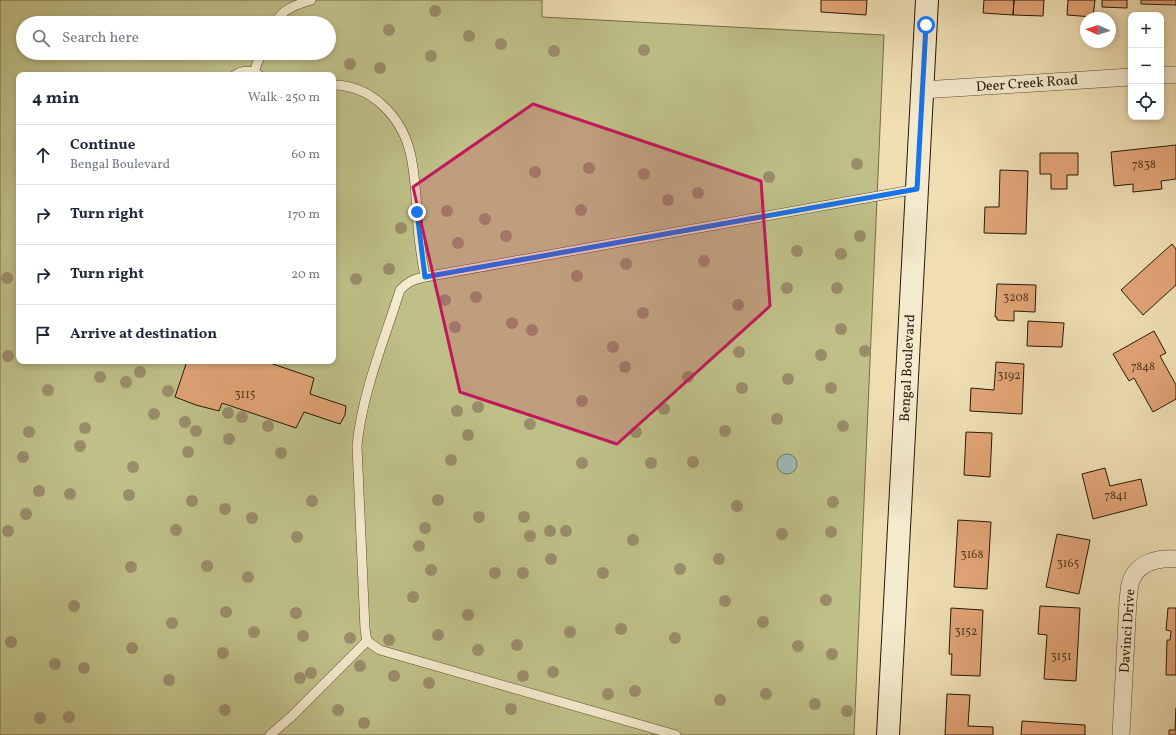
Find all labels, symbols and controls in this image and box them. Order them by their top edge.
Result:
north arrow [1080,12,1116,48]
map controls [1128,12,1164,120]
button: + [1128,12,1164,48]
search box [16,16,336,60]
route start [917,16,935,34]
icon: search [30,27,52,49]
text: Search here [62,28,139,49]
button: − [1128,48,1164,84]
street label: Deer Creek Road [975,71,1079,97]
button: locate [1128,84,1164,120]
text: 4 min [32,87,79,110]
text: Walk · 250 m [248,89,320,107]
text: Continue [70,135,135,156]
icon: ahead [32,144,54,166]
text: 60 m [292,146,320,164]
text: Bengal Boulevard [70,156,170,174]
house number: 7838 [1132,157,1156,173]
route end [408,203,426,221]
icon: right [32,204,54,226]
text: Turn right [70,204,144,225]
text: 170 m [287,206,320,224]
icon: right [32,264,54,286]
text: Turn right [70,264,144,285]
text: 20 m [291,266,320,284]
house number: 3208 [1003,290,1029,306]
street label: Bengal Boulevard [896,314,920,422]
icon: arrive [32,324,54,346]
text: Arrive at destination [70,324,217,345]
house number: 7848 [1131,359,1155,375]
house number: 3192 [997,368,1021,384]
house number: 3115 [234,387,256,403]
house number: 7841 [1104,488,1128,504]
house number: 3168 [961,547,983,563]
house number: 3165 [1057,556,1080,572]
street label: Davinci Drive [1116,588,1140,674]
house number: 3152 [954,624,978,640]
house number: 3151 [1050,649,1072,665]

